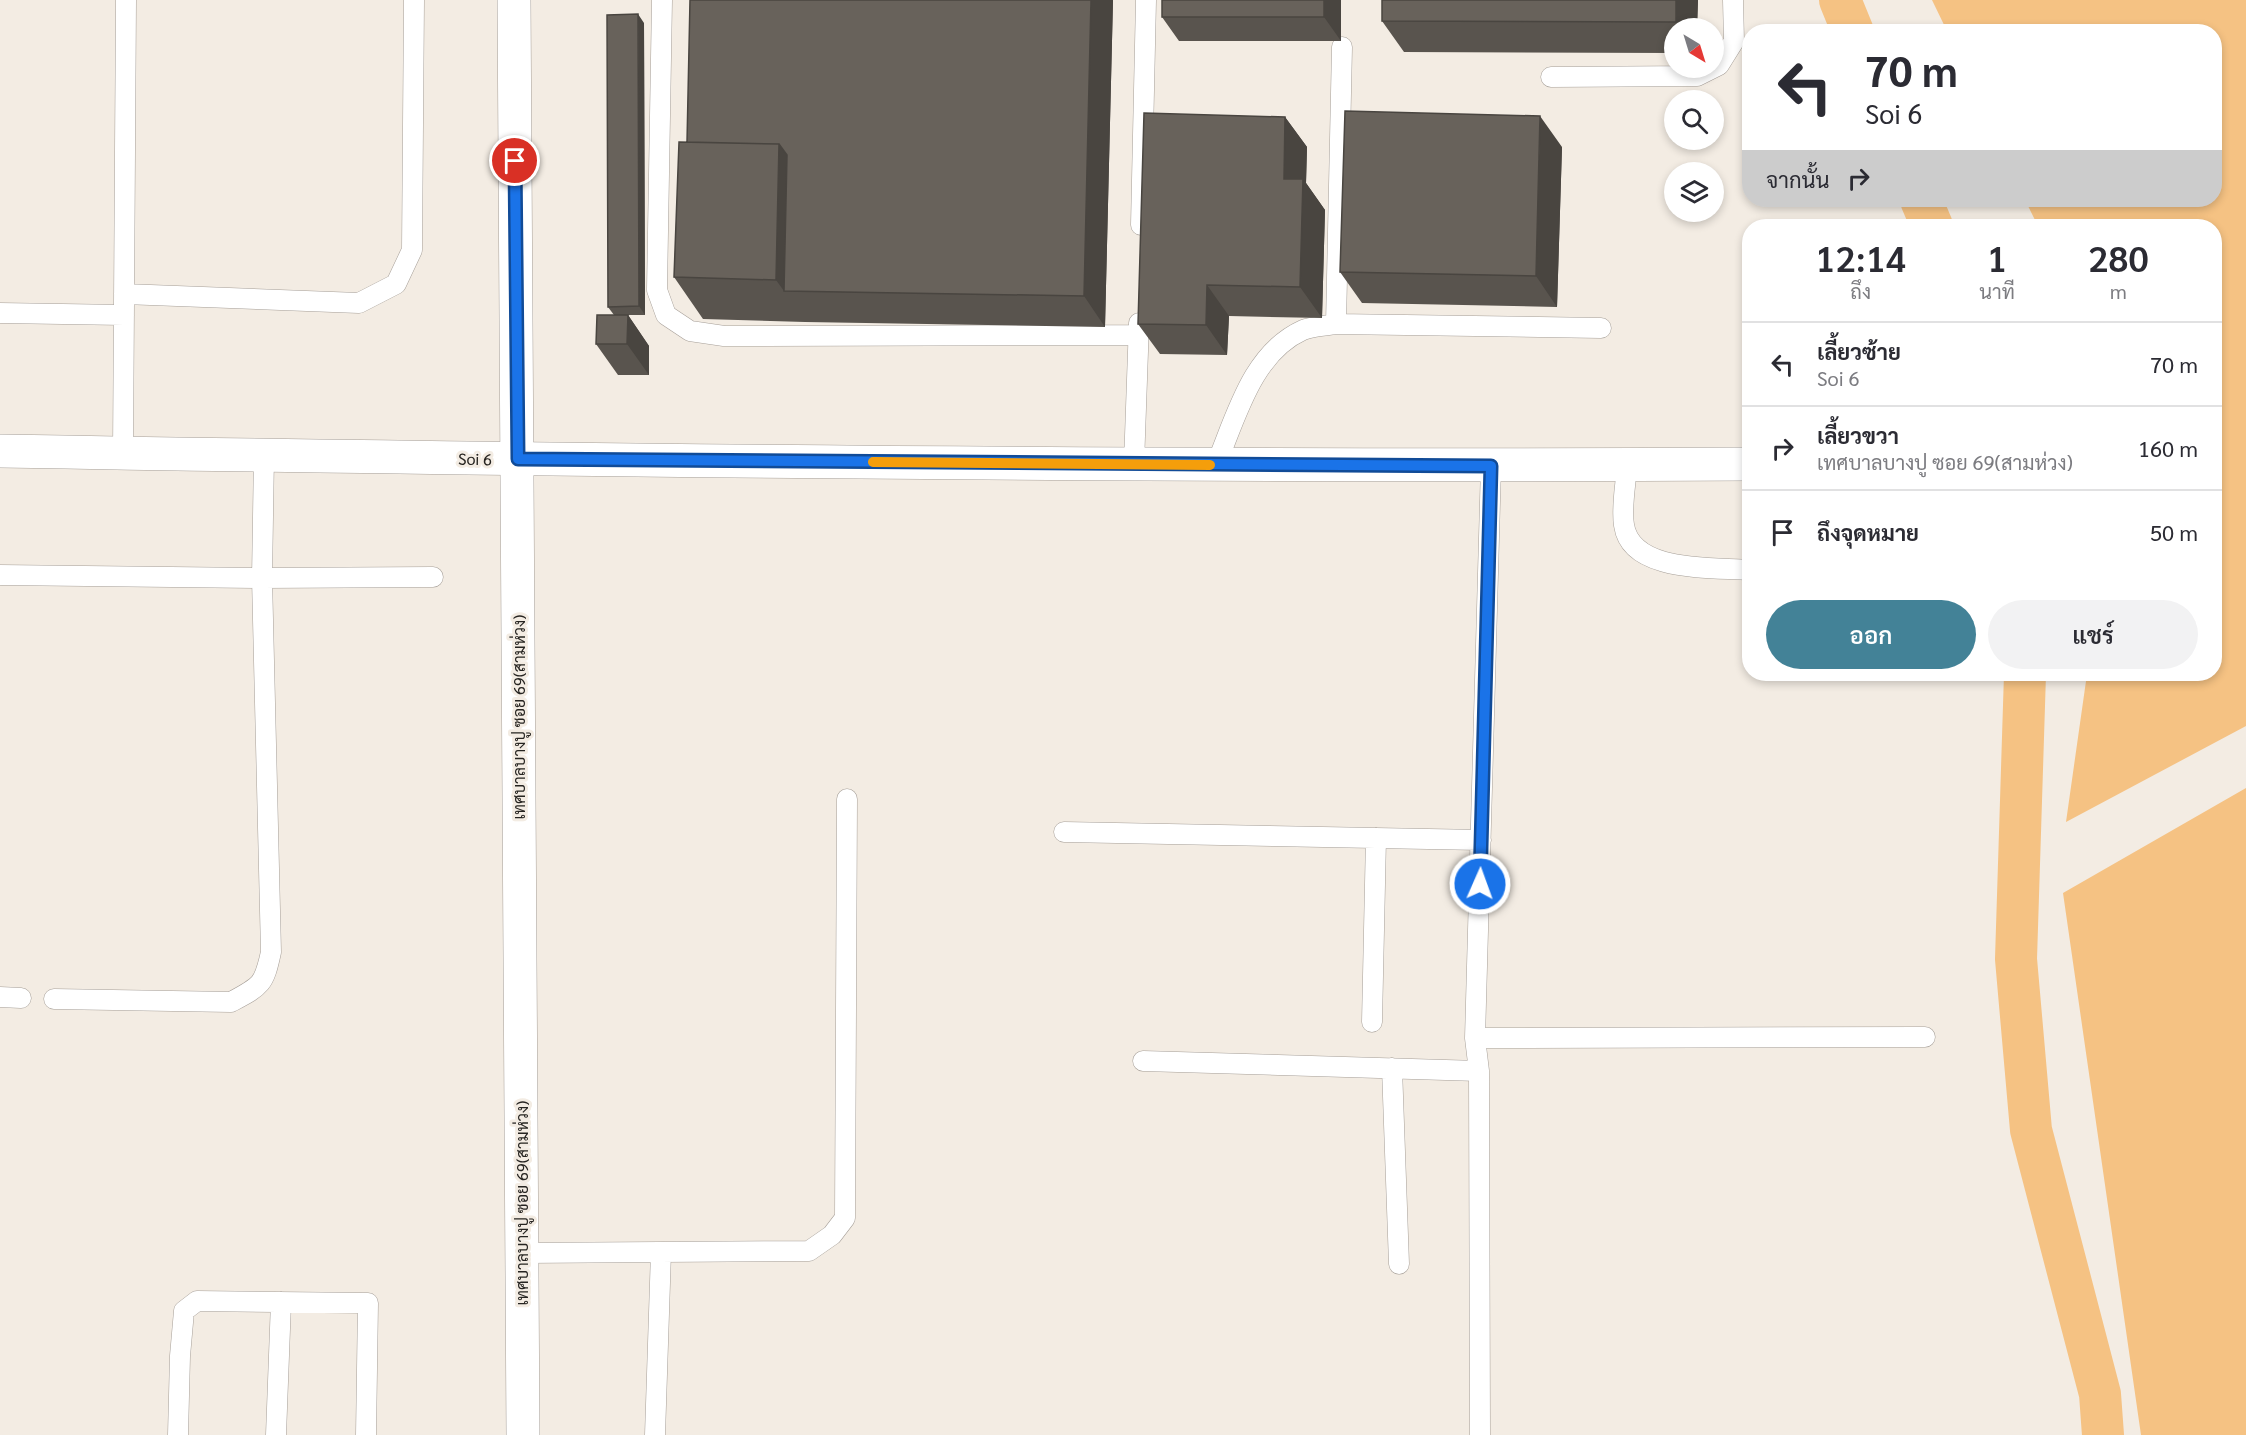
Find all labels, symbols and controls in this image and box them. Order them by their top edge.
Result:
north arrow [1664,18,1724,78]
map controls [1664,18,1724,222]
text: 70 m [1865,42,1958,97]
icon: left [1766,48,1844,126]
button: search [1664,90,1724,150]
text: Soi 6 [1865,95,1922,130]
pin [489,135,540,186]
icon: arrive [498,144,531,177]
button: layers [1664,162,1724,222]
icon: right [1842,162,1875,195]
text: จากนั้น [1766,165,1830,193]
text: 12:14 [1815,234,1906,280]
text: 1 [1987,234,2007,280]
text: 280 [2088,234,2149,280]
text: ถึง [1850,278,1871,304]
text: นาที [1979,278,2015,304]
text: m [2110,278,2127,304]
text: เลี้ยวซ้าย [1817,337,1901,365]
icon: left [1766,348,1799,381]
text: 70 m [2150,350,2198,378]
text: Soi 6 [1817,365,1859,391]
text: เลี้ยวขวา [1817,421,1899,449]
icon: right [1766,432,1799,465]
text: 160 m [2138,434,2198,462]
street label: Soi 6 [458,448,492,469]
text: เทศบาลบางปู ซอย 69(สามห่วง) [1817,449,2073,475]
icon: arrive [1766,516,1799,549]
text: ถึงจุดหมาย [1817,518,1919,546]
text: 50 m [2150,518,2198,546]
button: ออก [1766,600,1976,669]
button: แชร์ [1988,600,2198,669]
street label: เทศบาลบางปู ซอย 69(สามห่วง) [508,615,531,819]
position arrow [1448,852,1512,916]
street label: เทศบาลบางปู ซอย 69(สามห่วง) [511,1101,534,1305]

